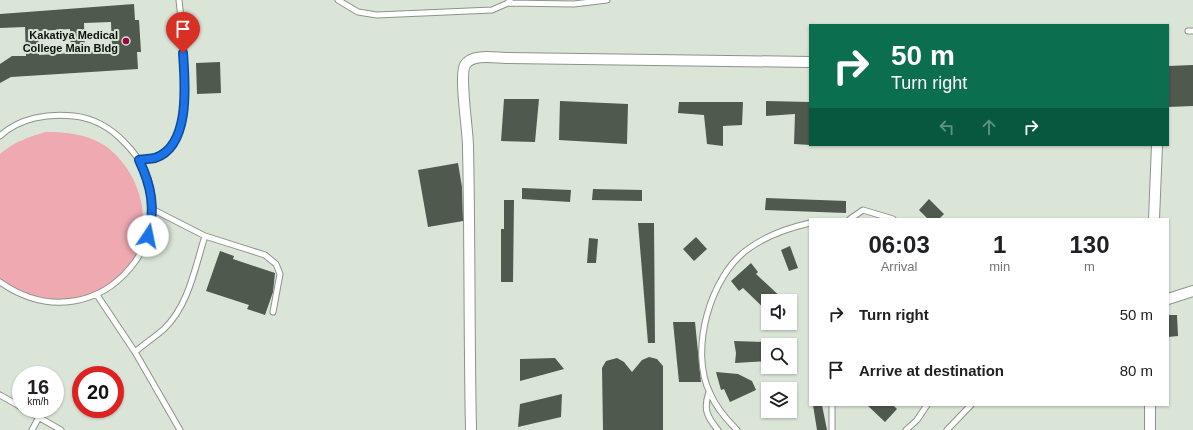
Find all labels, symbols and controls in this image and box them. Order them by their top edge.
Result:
pin [166,12,200,53]
icon: arrive [172,18,194,40]
place label: Kakatiya Medical College Main Bldg [23,29,118,54]
marker: Kakatiya Medical College Main Bldg [121,36,131,46]
icon: right [825,40,877,92]
text: 50 m [891,40,955,71]
text: Turn right [891,73,967,93]
icon: left [936,116,958,138]
icon: ahead [978,116,1000,138]
icon: right [1020,116,1042,138]
position arrow [127,215,169,257]
text: 06:03 [868,231,930,258]
text: 1 [993,231,1006,258]
text: 130 [1070,231,1110,258]
text: Arrival [881,259,918,274]
text: min [989,259,1010,274]
text: m [1084,259,1095,274]
map controls [761,294,797,418]
button: sound [761,294,797,330]
icon: right [825,303,847,325]
text: Turn right [859,306,929,323]
text: 50 m [1120,306,1153,323]
button: search [761,338,797,374]
icon: arrive [825,359,847,381]
text: Arrive at destination [859,362,1004,379]
text: 80 m [1120,362,1153,379]
speed limit sign: 20 [72,366,124,418]
text: 16 [27,376,49,398]
button: layers [761,382,797,418]
text: km/h [27,396,49,407]

